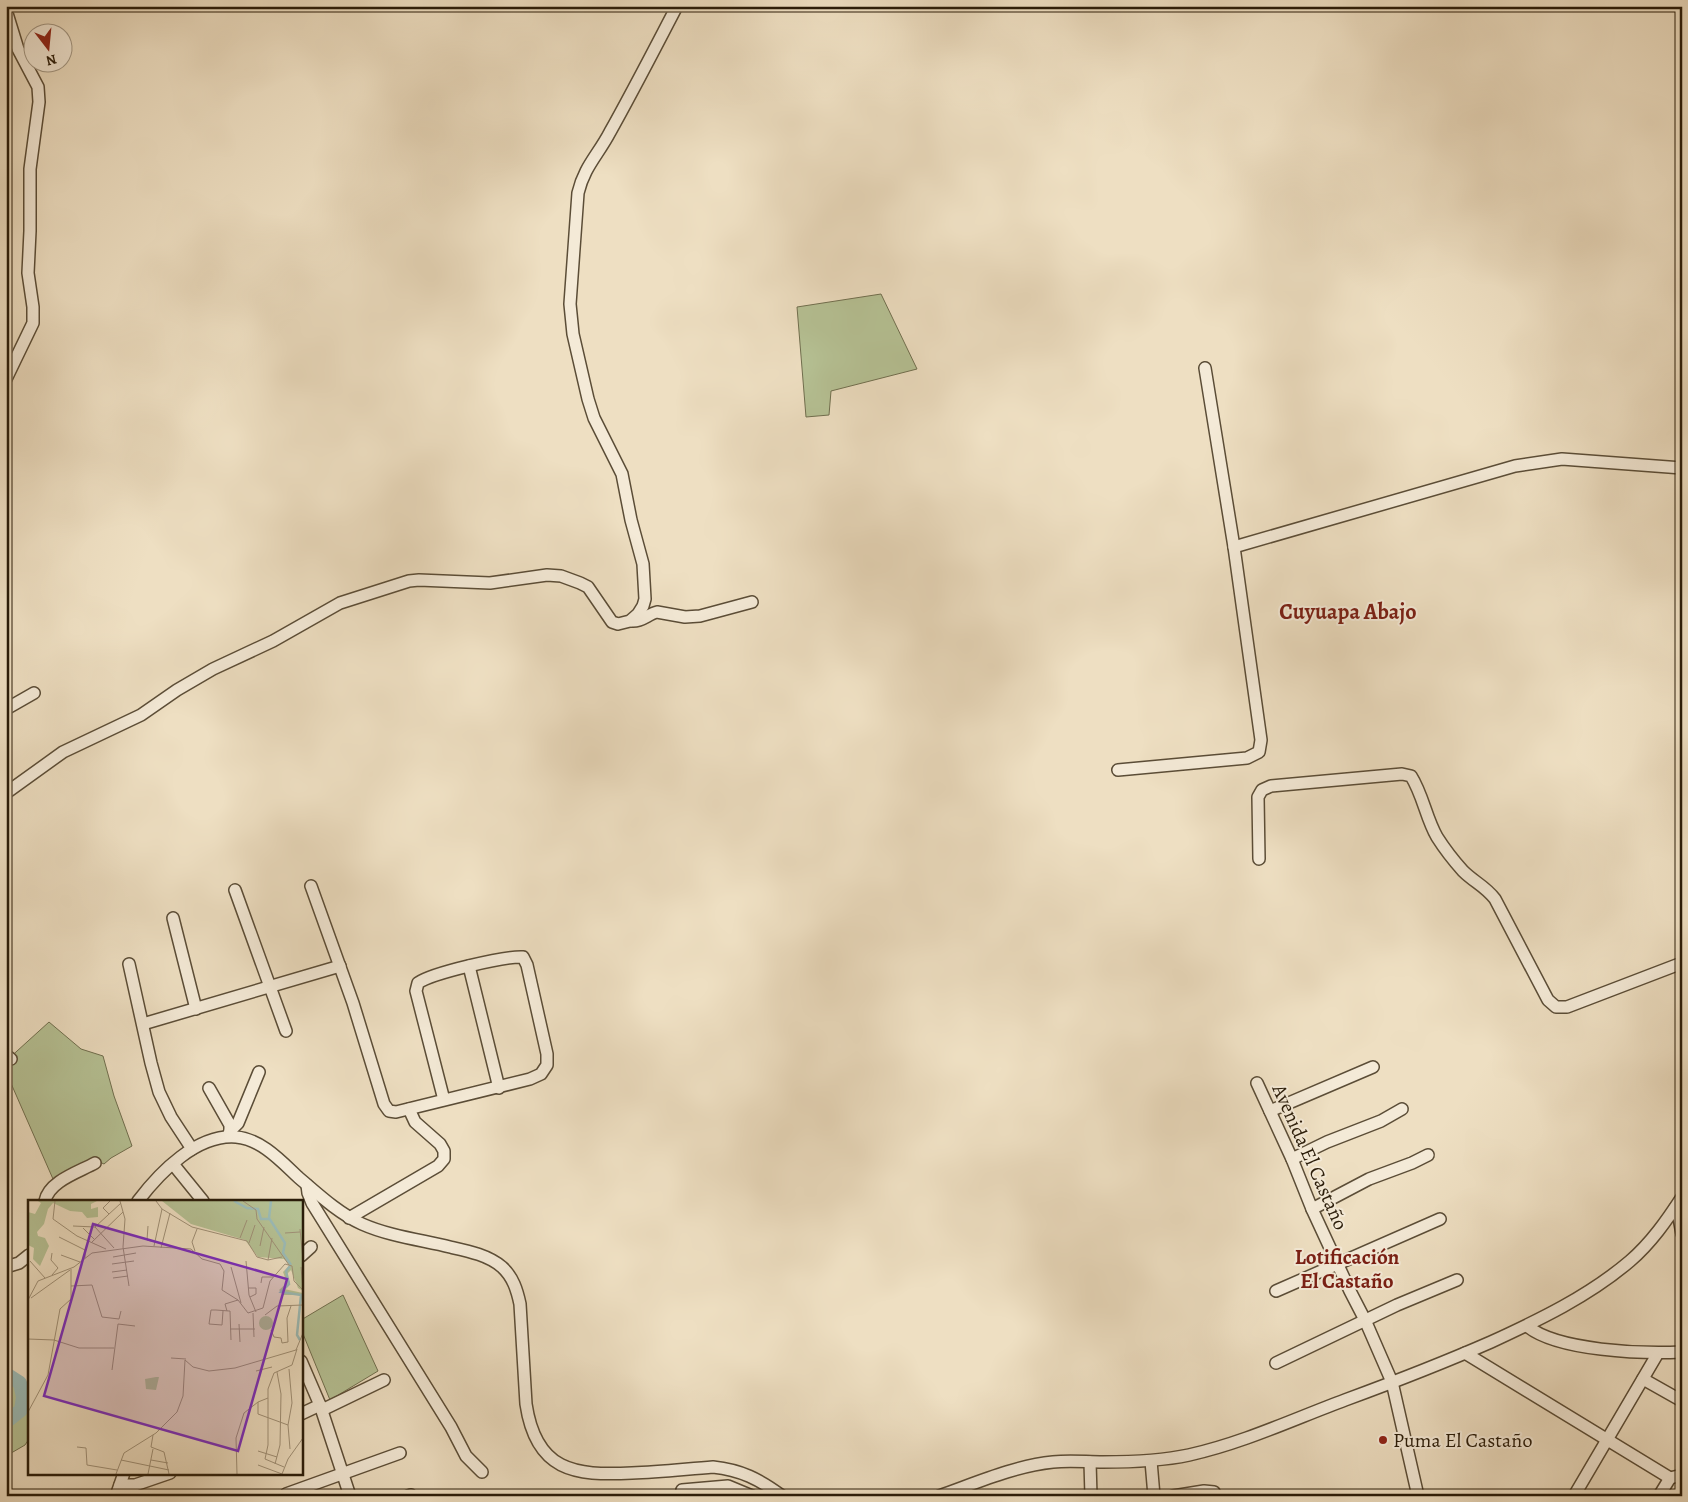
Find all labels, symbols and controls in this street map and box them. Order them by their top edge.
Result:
north arrow [22,22,72,72]
text: N [44,49,59,71]
district label: Cuyuapa Abajo [1279,597,1417,627]
street label: Avenida El Castaño [1265,1079,1354,1234]
inset map [28,1200,302,1474]
district label: Lotificación El Castaño [1295,1243,1400,1295]
place label: Puma El Castaño [1393,1427,1532,1454]
marker: Puma El Castaño [1377,1434,1389,1446]

